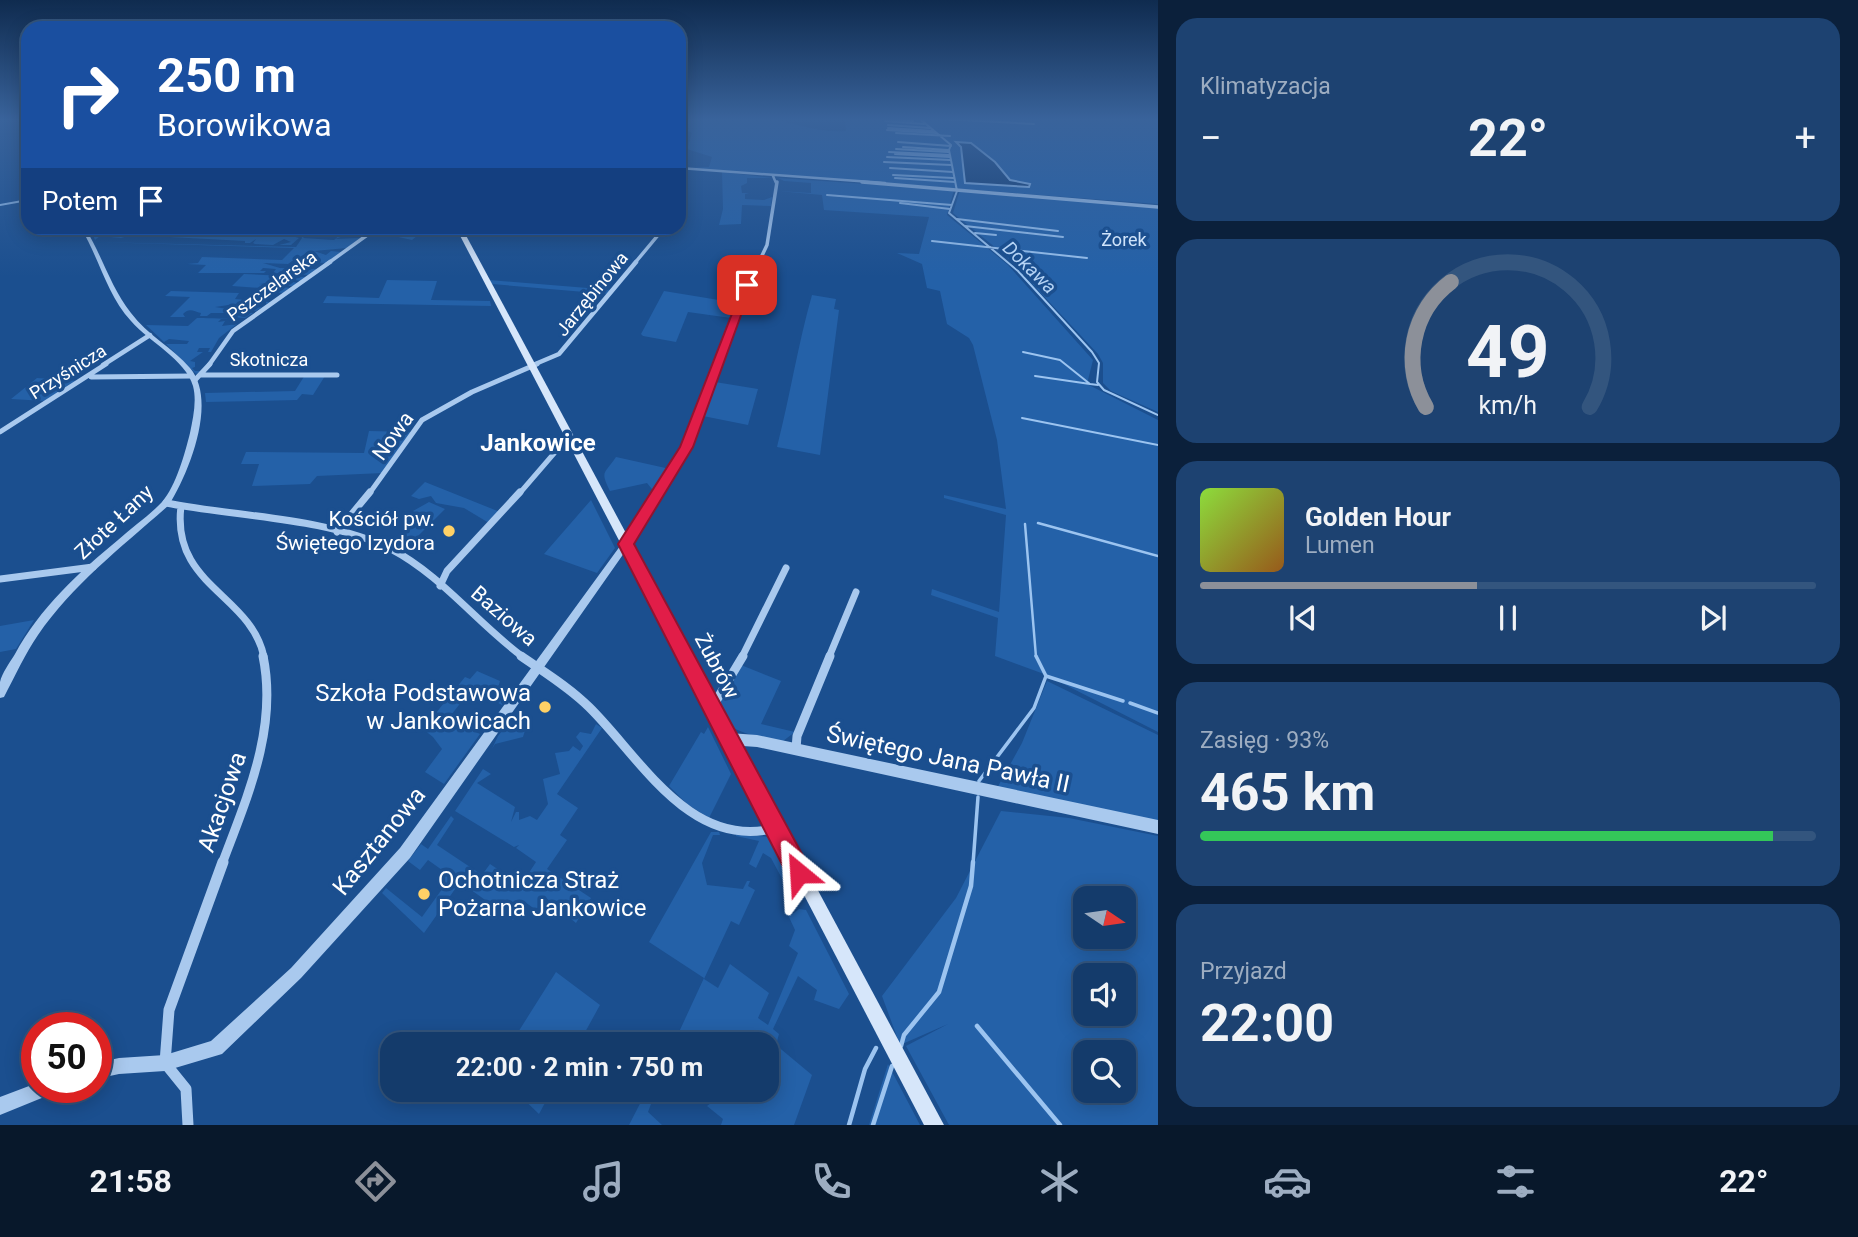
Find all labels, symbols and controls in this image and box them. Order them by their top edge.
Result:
text: 250 m [157,47,296,104]
icon: right [42,49,133,140]
text: Klimatyzacja [1200,73,1331,100]
text: Borowikowa [157,106,332,144]
text: 22° [1468,108,1548,169]
text: − [1200,116,1222,160]
text: + [1794,116,1816,160]
icon: arrive [132,182,170,220]
text: Potem [42,186,118,216]
park label: Żorek [1101,229,1148,250]
water label: Dokawa [998,236,1061,299]
street label: Pszczelarska [223,246,321,325]
street label: Jarzębinowa [551,247,632,340]
pin [717,255,777,315]
icon: arrive [728,266,766,304]
text: 49 [1466,310,1550,396]
street label: Przyśnicza [25,340,110,403]
street label: Skotnicza [230,349,308,370]
text: km/h [1479,391,1537,420]
street label: Nowa [367,407,419,465]
district label: Jankowice [480,429,596,457]
street label: Złote Łany [70,480,158,564]
text: Golden Hour [1305,502,1451,532]
place label: Kościół pw. Świętego Izydora [276,507,435,555]
marker: Kościół pw. Świętego Izydora [441,523,457,539]
text: Lumen [1305,532,1375,559]
street label: Baziowa [466,581,542,651]
icon: previous [1284,599,1322,637]
icon: pause [1489,599,1527,637]
icon: next [1694,599,1732,637]
street label: Żubrów [690,629,744,703]
place label: Szkoła Podstawowa w Jankowicach [315,679,531,735]
marker: Szkoła Podstawowa w Jankowicach [537,699,553,715]
street label: Świętego Jana Pawła II [824,720,1072,798]
text: Zasięg · 93% [1200,727,1329,754]
street label: Akacjowa [192,748,252,856]
text: 465 km [1200,762,1375,823]
street label: Kasztanowa [327,781,431,901]
position arrow [762,836,836,910]
place label: Ochotnicza Straż Pożarna Jankowice [438,866,646,922]
marker: Ochotnicza Straż Pożarna Jankowice [416,886,432,902]
north arrow [1073,886,1136,948]
map controls [1073,886,1136,1103]
text: Przyjazd [1200,958,1287,985]
button: sound [1073,963,1136,1026]
text: 22:00 [1200,993,1334,1054]
speed limit sign: 50 [21,1012,112,1103]
button: search [1073,1040,1136,1103]
text: 22:00 · 2 min · 750 m [456,1052,703,1082]
icon: directions [351,1157,400,1206]
icon: music [579,1157,628,1206]
icon: phone [807,1157,856,1206]
icon: climate [1035,1157,1084,1206]
icon: car [1263,1157,1312,1206]
icon: filters [1491,1157,1540,1206]
text: 21:58 [90,1162,172,1200]
text: 22° [1719,1162,1768,1200]

